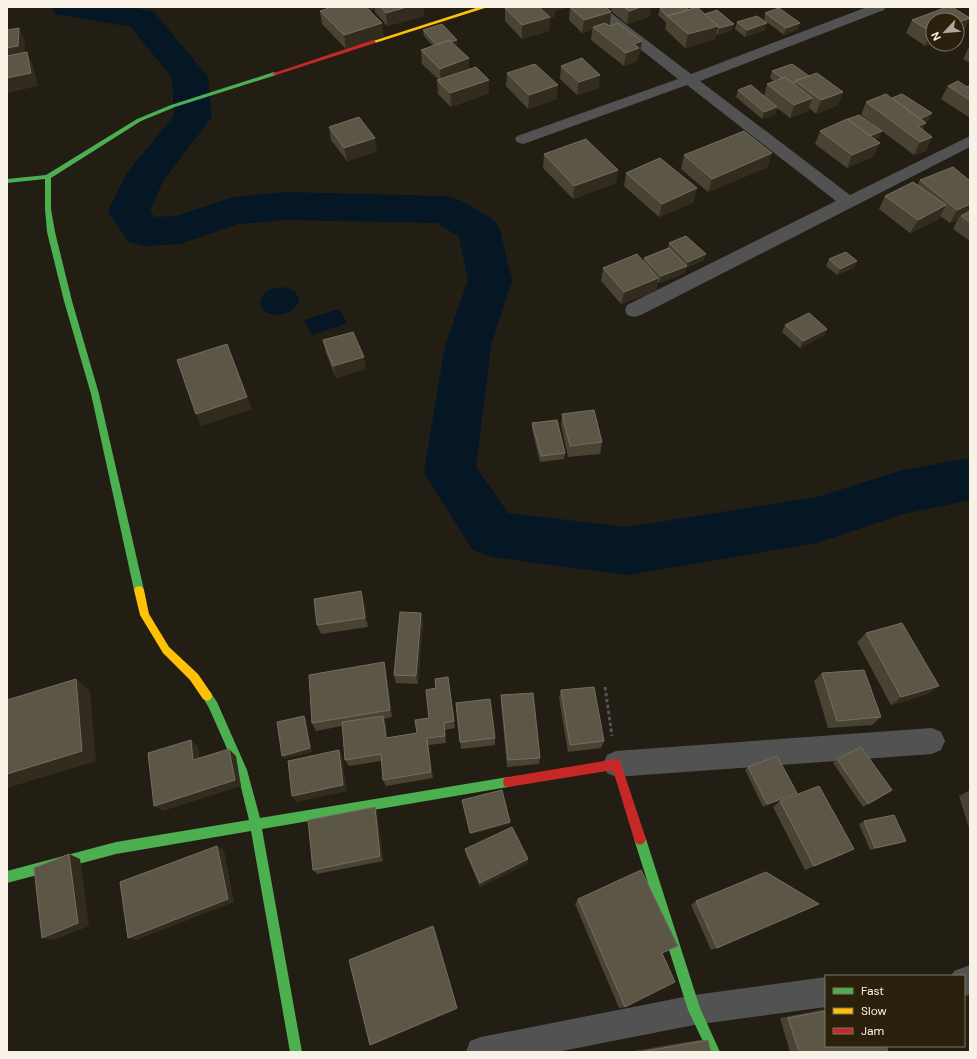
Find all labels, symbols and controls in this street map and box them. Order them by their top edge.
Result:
north arrow [925,12,965,52]
text: N [928,30,944,43]
legend [825,975,965,1047]
text: Fast [861,983,884,999]
text: Slow [861,1003,887,1019]
text: Jam [861,1023,884,1039]

